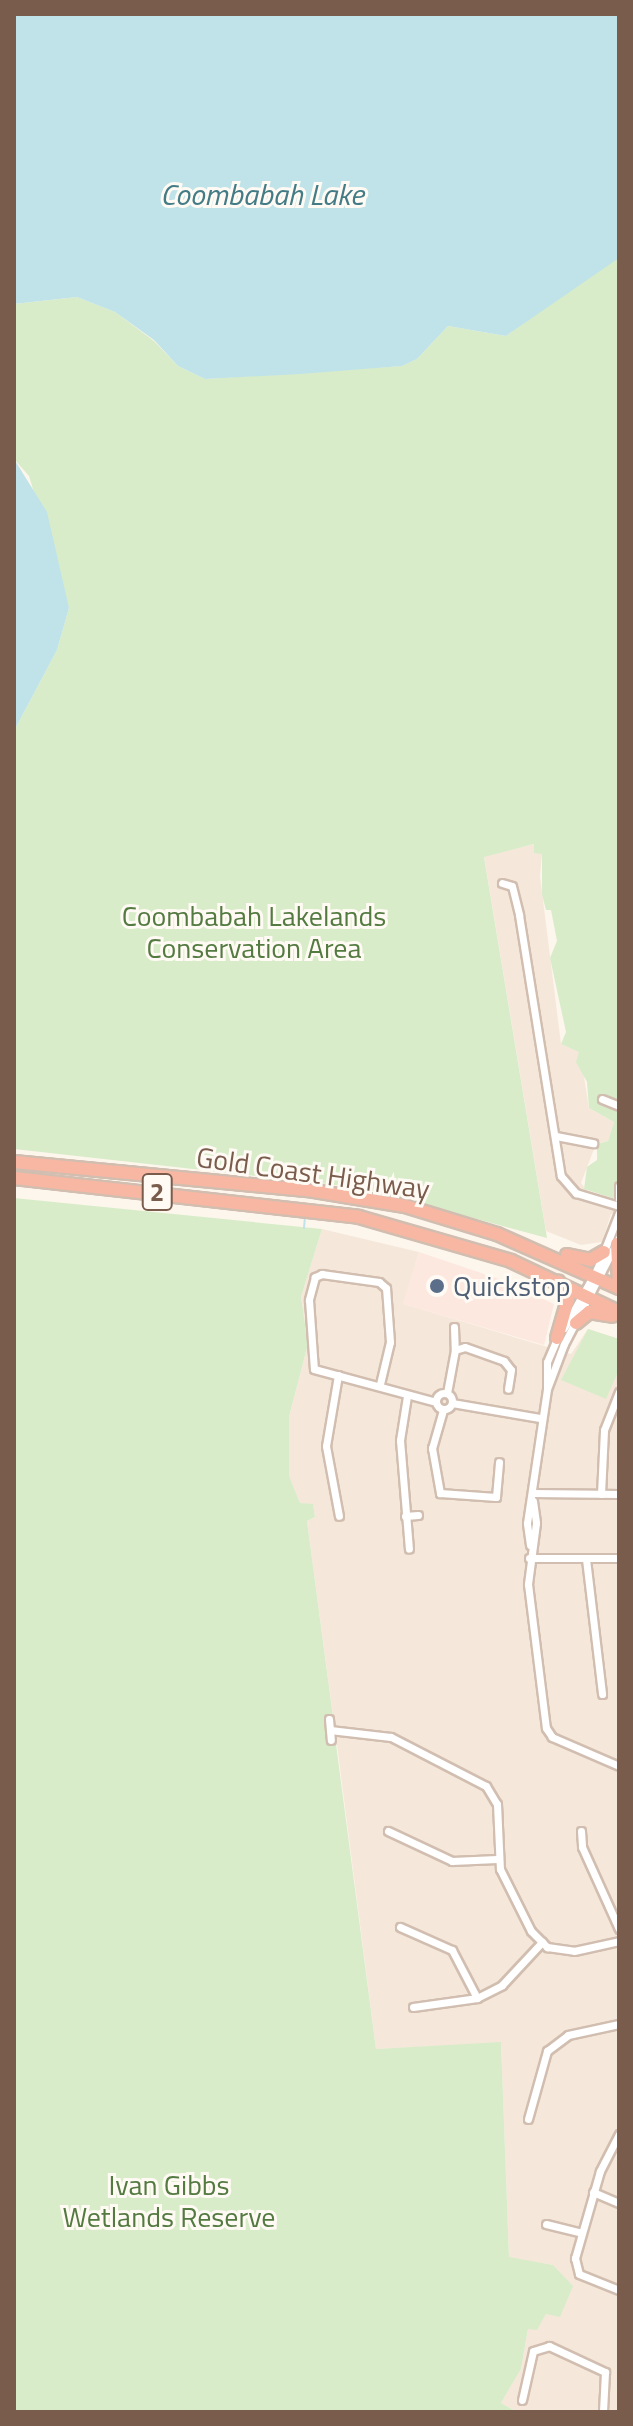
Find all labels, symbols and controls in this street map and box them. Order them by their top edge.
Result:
water label: Coombabah Lake [160,176,364,212]
park label: Coombabah Lakelands Conservation Area [122,899,386,965]
street label: Gold Coast Highway [194,1140,432,1206]
road number: 2 [141,1170,173,1214]
place label: Quickstop [453,1269,570,1303]
marker: Quickstop [428,1277,446,1295]
park label: Ivan Gibbs Wetlands Reserve [63,2168,275,2234]

